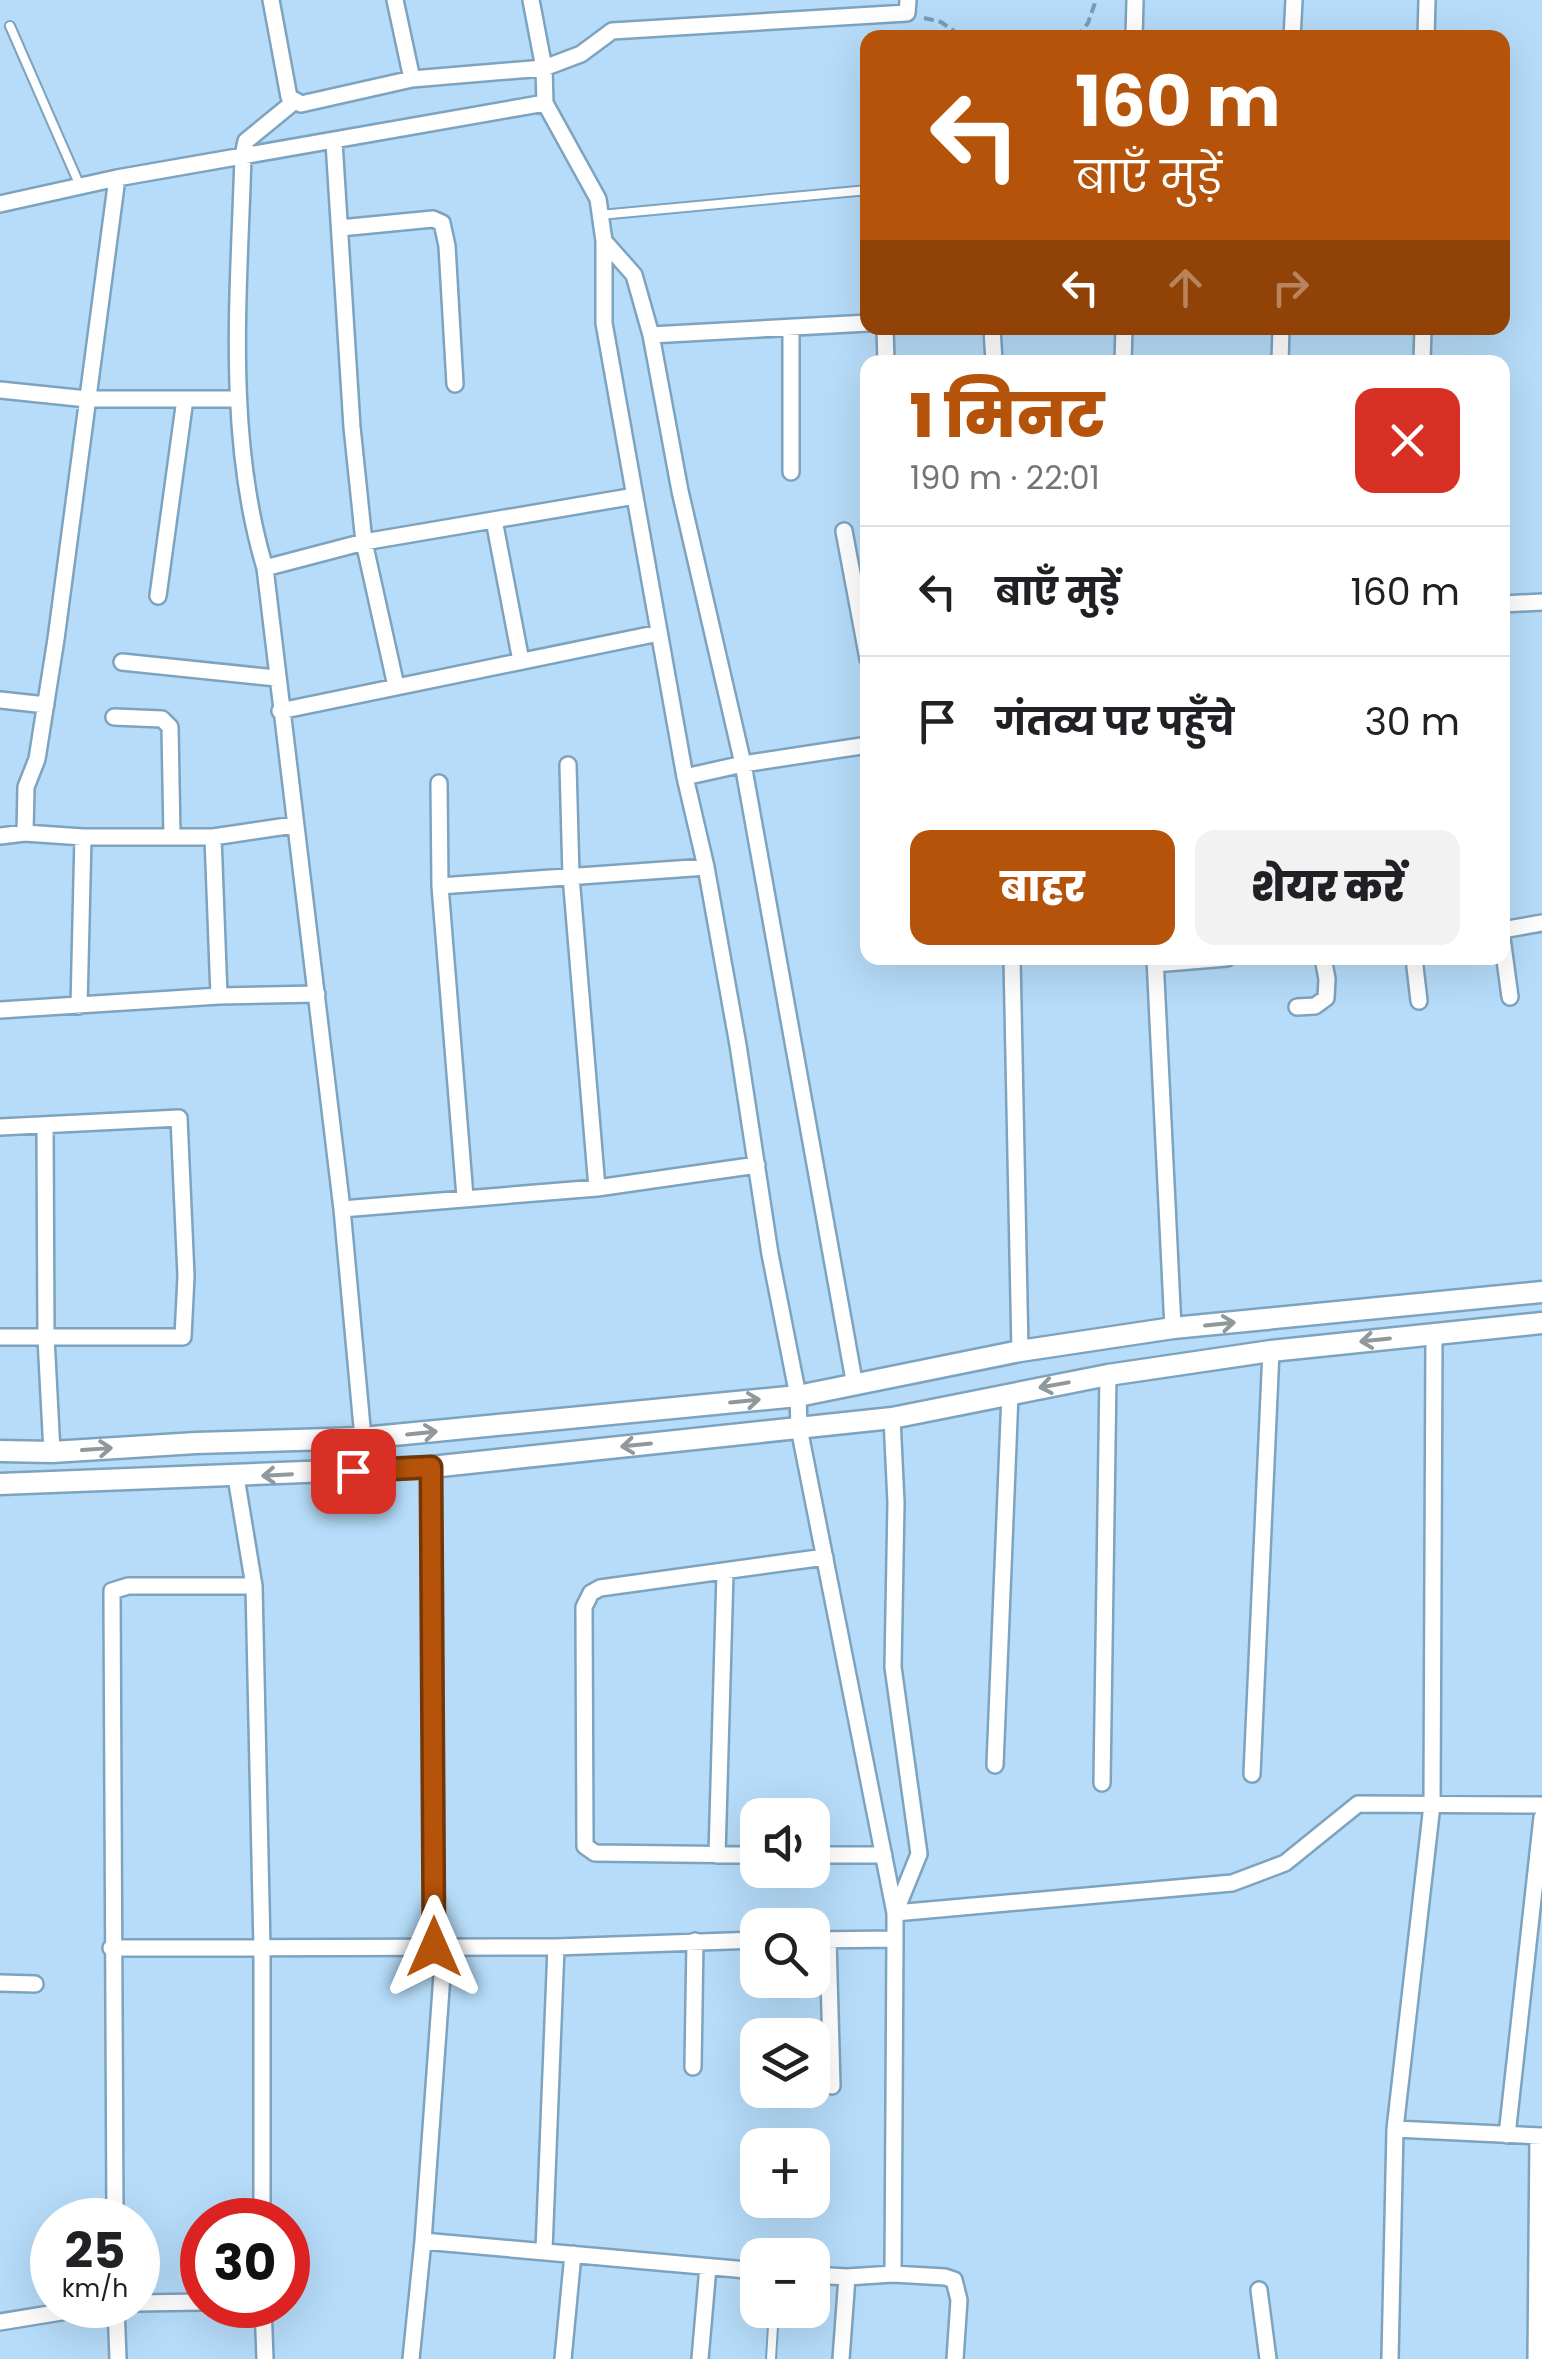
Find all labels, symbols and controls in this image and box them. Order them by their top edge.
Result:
text: 160 m [1075,52,1281,151]
icon: left [910,70,1040,200]
text: बाएँ मुड़ें [1075,146,1222,209]
icon: left [1053,260,1108,315]
icon: ahead [1158,260,1213,315]
icon: right [1263,260,1318,315]
text: 1 मिनट [910,374,1105,458]
button: close [1355,388,1460,493]
text: 190 m · 22:01 [910,455,1100,500]
icon: left [910,564,965,619]
text: बाएँ मुड़ें [995,565,1120,618]
text: 160 m [1351,565,1460,618]
icon: arrive [910,694,965,749]
text: गंतव्य पर पहुँचे [995,695,1234,748]
text: 30 m [1364,695,1460,748]
button: बाहर [910,830,1175,945]
button: शेयर करें [1195,830,1460,945]
one-way arrow [1204,1314,1236,1333]
one-way arrow [1360,1331,1392,1350]
one-way arrow [1038,1377,1070,1396]
one-way arrow [729,1391,761,1410]
one-way arrow [405,1423,437,1442]
pin [311,1429,396,1514]
one-way arrow [620,1436,653,1455]
one-way arrow [81,1439,113,1458]
icon: arrive [326,1444,381,1499]
one-way arrow [262,1466,294,1485]
map controls [740,1798,830,2328]
button: sound [740,1798,830,1888]
position arrow [382,1895,486,1999]
button: search [740,1908,830,1998]
button: layers [740,2018,830,2108]
button: + [740,2128,830,2218]
speed limit sign: 30 [180,2198,310,2328]
text: 25 [64,2215,126,2286]
button: − [740,2238,830,2328]
text: km/h [62,2271,128,2306]

